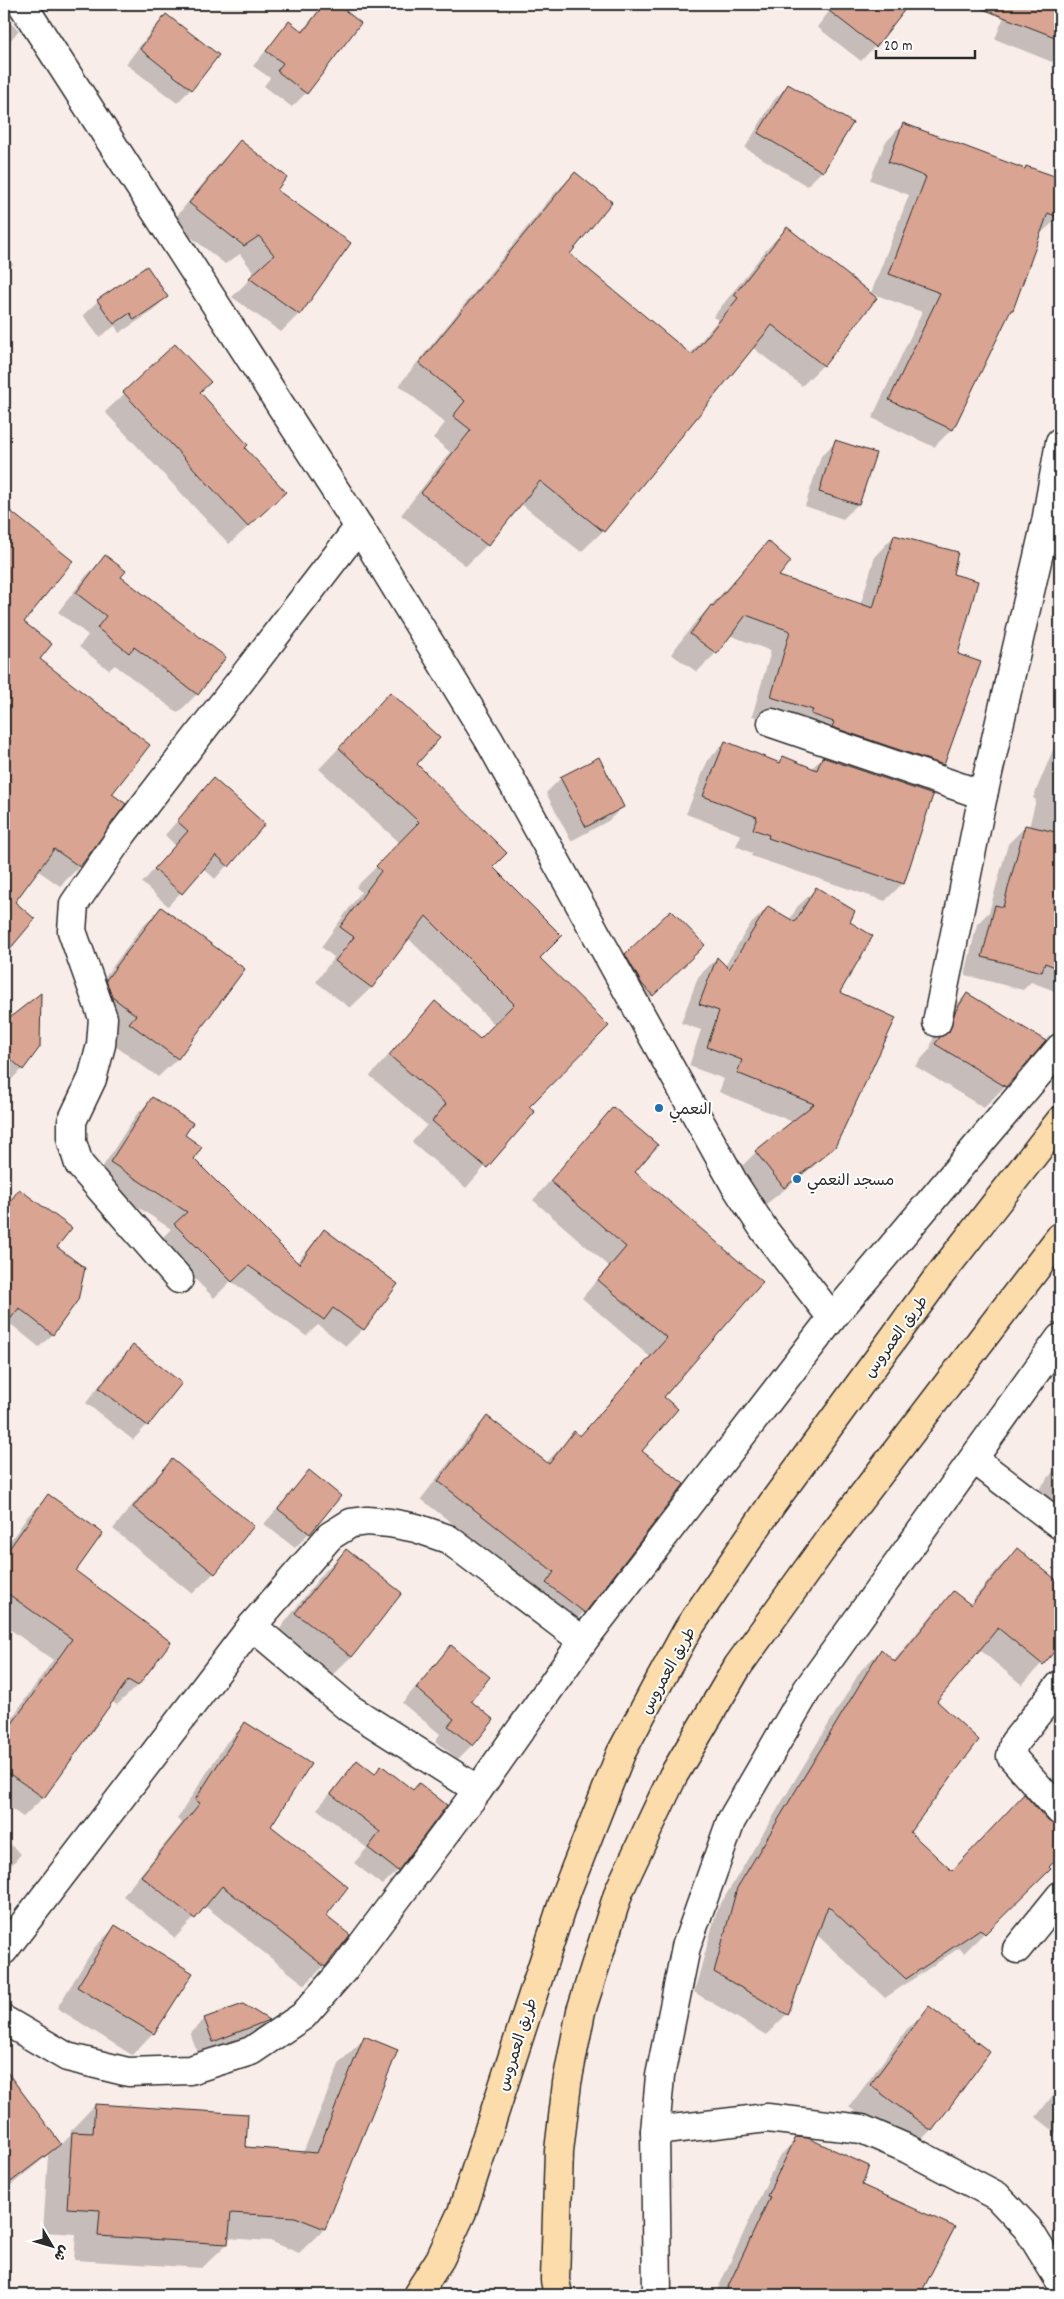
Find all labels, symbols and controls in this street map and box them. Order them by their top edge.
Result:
scale bar [876,28,975,60]
text: 20 m [884,36,912,58]
place label: النعمي [669,1099,712,1123]
marker: النعمي [653,1102,665,1114]
place label: مسجد النعمي [807,1170,894,1194]
marker: مسجد النعمي [791,1173,803,1185]
street label: طريق العمروس [859,1292,935,1383]
street label: طريق العمروس [636,1623,703,1719]
street label: طريق العمروس [493,1995,544,2094]
north arrow [28,2222,78,2272]
text: ش [48,2241,73,2265]

